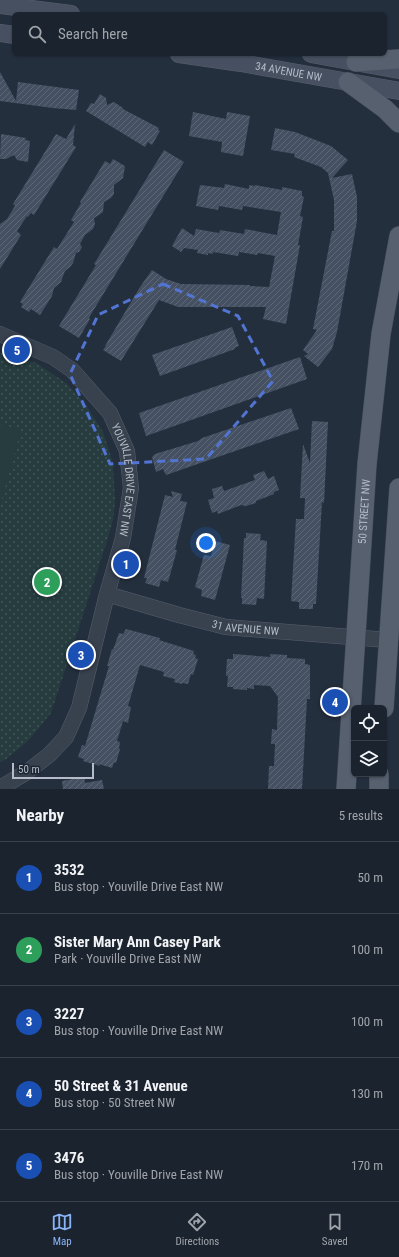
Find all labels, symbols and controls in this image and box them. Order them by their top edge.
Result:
search box [12,12,387,56]
icon: search [26,23,48,45]
text: Search here [58,25,128,43]
street label: 34 AVENUE NW [254,59,323,84]
pin: 5 [4,335,30,365]
street label: YOUVILLE DRIVE EAST NW [109,421,137,538]
street label: 50 STREET NW [355,478,373,544]
your location [196,533,216,553]
pin: 1 [113,549,139,579]
pin: 2 [34,567,60,597]
street label: 31 AVENUE NW [211,617,280,638]
pin: 3 [68,640,94,670]
pin: 4 [322,687,348,717]
map controls [351,705,387,777]
button: locate [351,705,387,741]
button: layers [351,741,387,777]
scale bar [12,761,94,780]
text: 50 m [18,763,40,776]
text: Nearby [16,805,64,825]
text: 5 results [339,808,383,823]
text: 3532 [54,861,84,879]
text: 1 [26,870,32,885]
text: 50 m [357,870,383,885]
text: Bus stop · Youville Drive East NW [54,879,223,894]
text: Sister Mary Ann Casey Park [54,933,221,951]
text: 2 [26,942,32,957]
text: 100 m [351,942,383,957]
text: Park · Youville Drive East NW [54,951,201,966]
text: 3227 [54,1005,84,1023]
text: 3 [26,1014,32,1029]
text: 100 m [351,1014,383,1029]
text: Bus stop · Youville Drive East NW [54,1023,223,1038]
text: 50 Street & 31 Avenue [54,1077,188,1095]
text: 4 [26,1086,32,1101]
text: 130 m [351,1086,383,1101]
text: Bus stop · 50 Street NW [54,1095,175,1110]
text: 3476 [54,1149,84,1167]
text: 5 [26,1158,32,1173]
text: 170 m [351,1158,383,1173]
text: Bus stop · Youville Drive East NW [54,1167,223,1182]
tab: Map [51,1211,73,1248]
tab: Directions [175,1211,219,1248]
tab: Saved [322,1211,348,1248]

